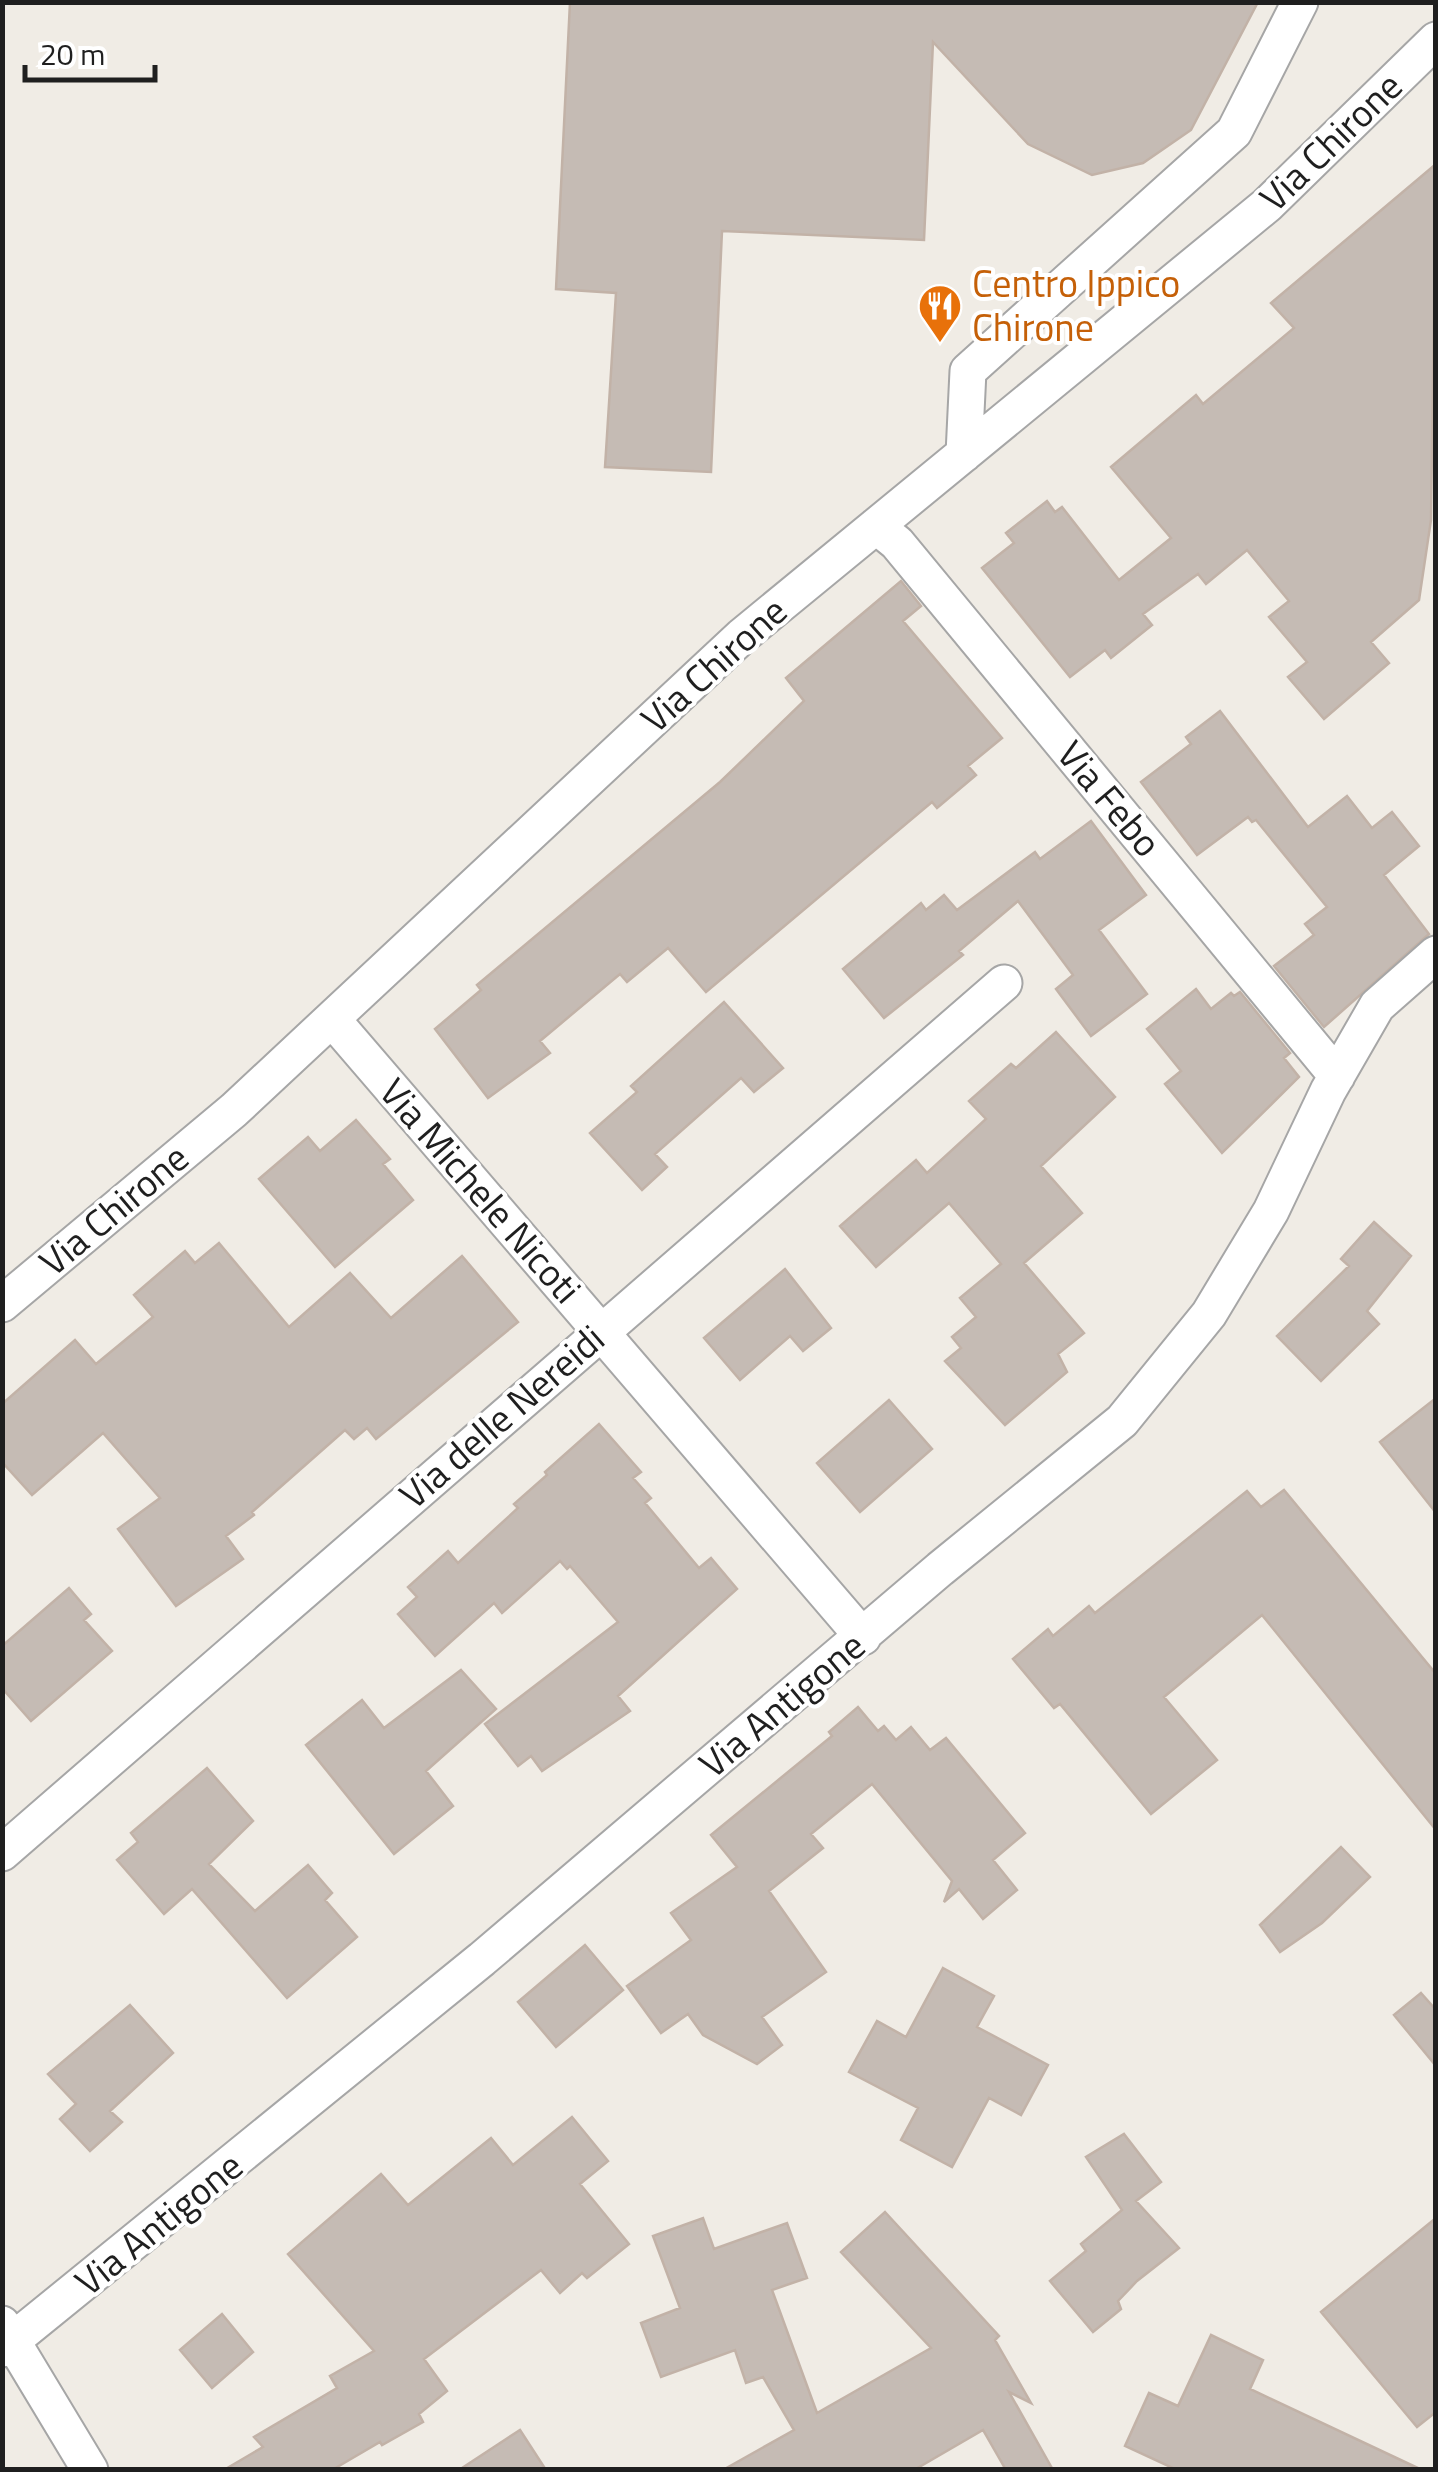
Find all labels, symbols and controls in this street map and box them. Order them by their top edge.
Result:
scale bar [25,20,155,82]
text: 20 m [40,31,105,77]
street label: Via Chirone [1246,58,1415,225]
place label: Centro Ippico Chirone [972,254,1180,356]
restaurant icon: Centro Ippico Chirone [917,283,963,344]
street label: Via Chirone [627,583,799,746]
street label: Via Febo [1044,727,1176,869]
street label: Via Michele Nicoti [366,1065,595,1316]
street label: Via Chirone [26,1129,201,1289]
street label: Via delle Nereidi [386,1311,617,1522]
street label: Via Antigone [685,1617,877,1791]
street label: Via Antigone [62,2137,255,2309]

